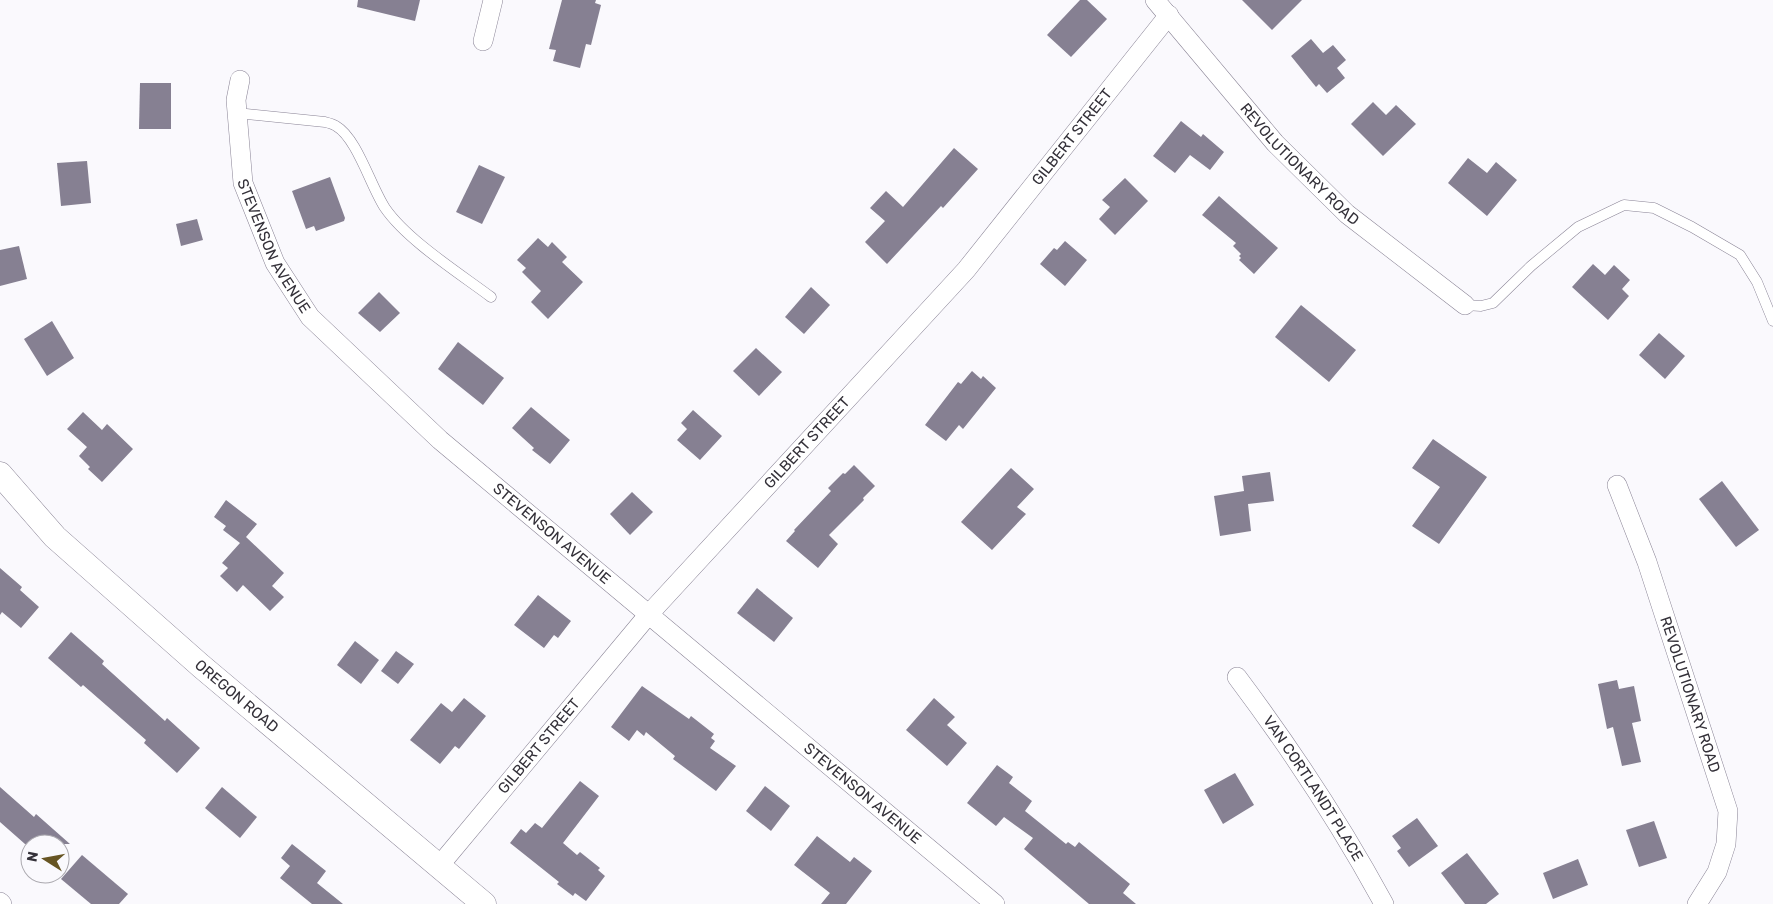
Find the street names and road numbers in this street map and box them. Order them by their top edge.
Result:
street label: GILBERT STREET [1028,85,1116,189]
street label: REVOLUTIONARY ROAD [1236,99,1363,229]
street label: STEVENSON AVENUE [233,176,314,317]
street label: GILBERT STREET [760,393,854,492]
street label: STEVENSON AVENUE [489,479,614,588]
street label: REVOLUTIONARY ROAD [1656,614,1724,775]
street label: OREGON ROAD [191,656,282,736]
street label: GILBERT STREET [494,695,584,797]
street label: VAN CORTLANDT PLACE [1259,712,1367,864]
street label: STEVENSON AVENUE [800,739,925,848]

